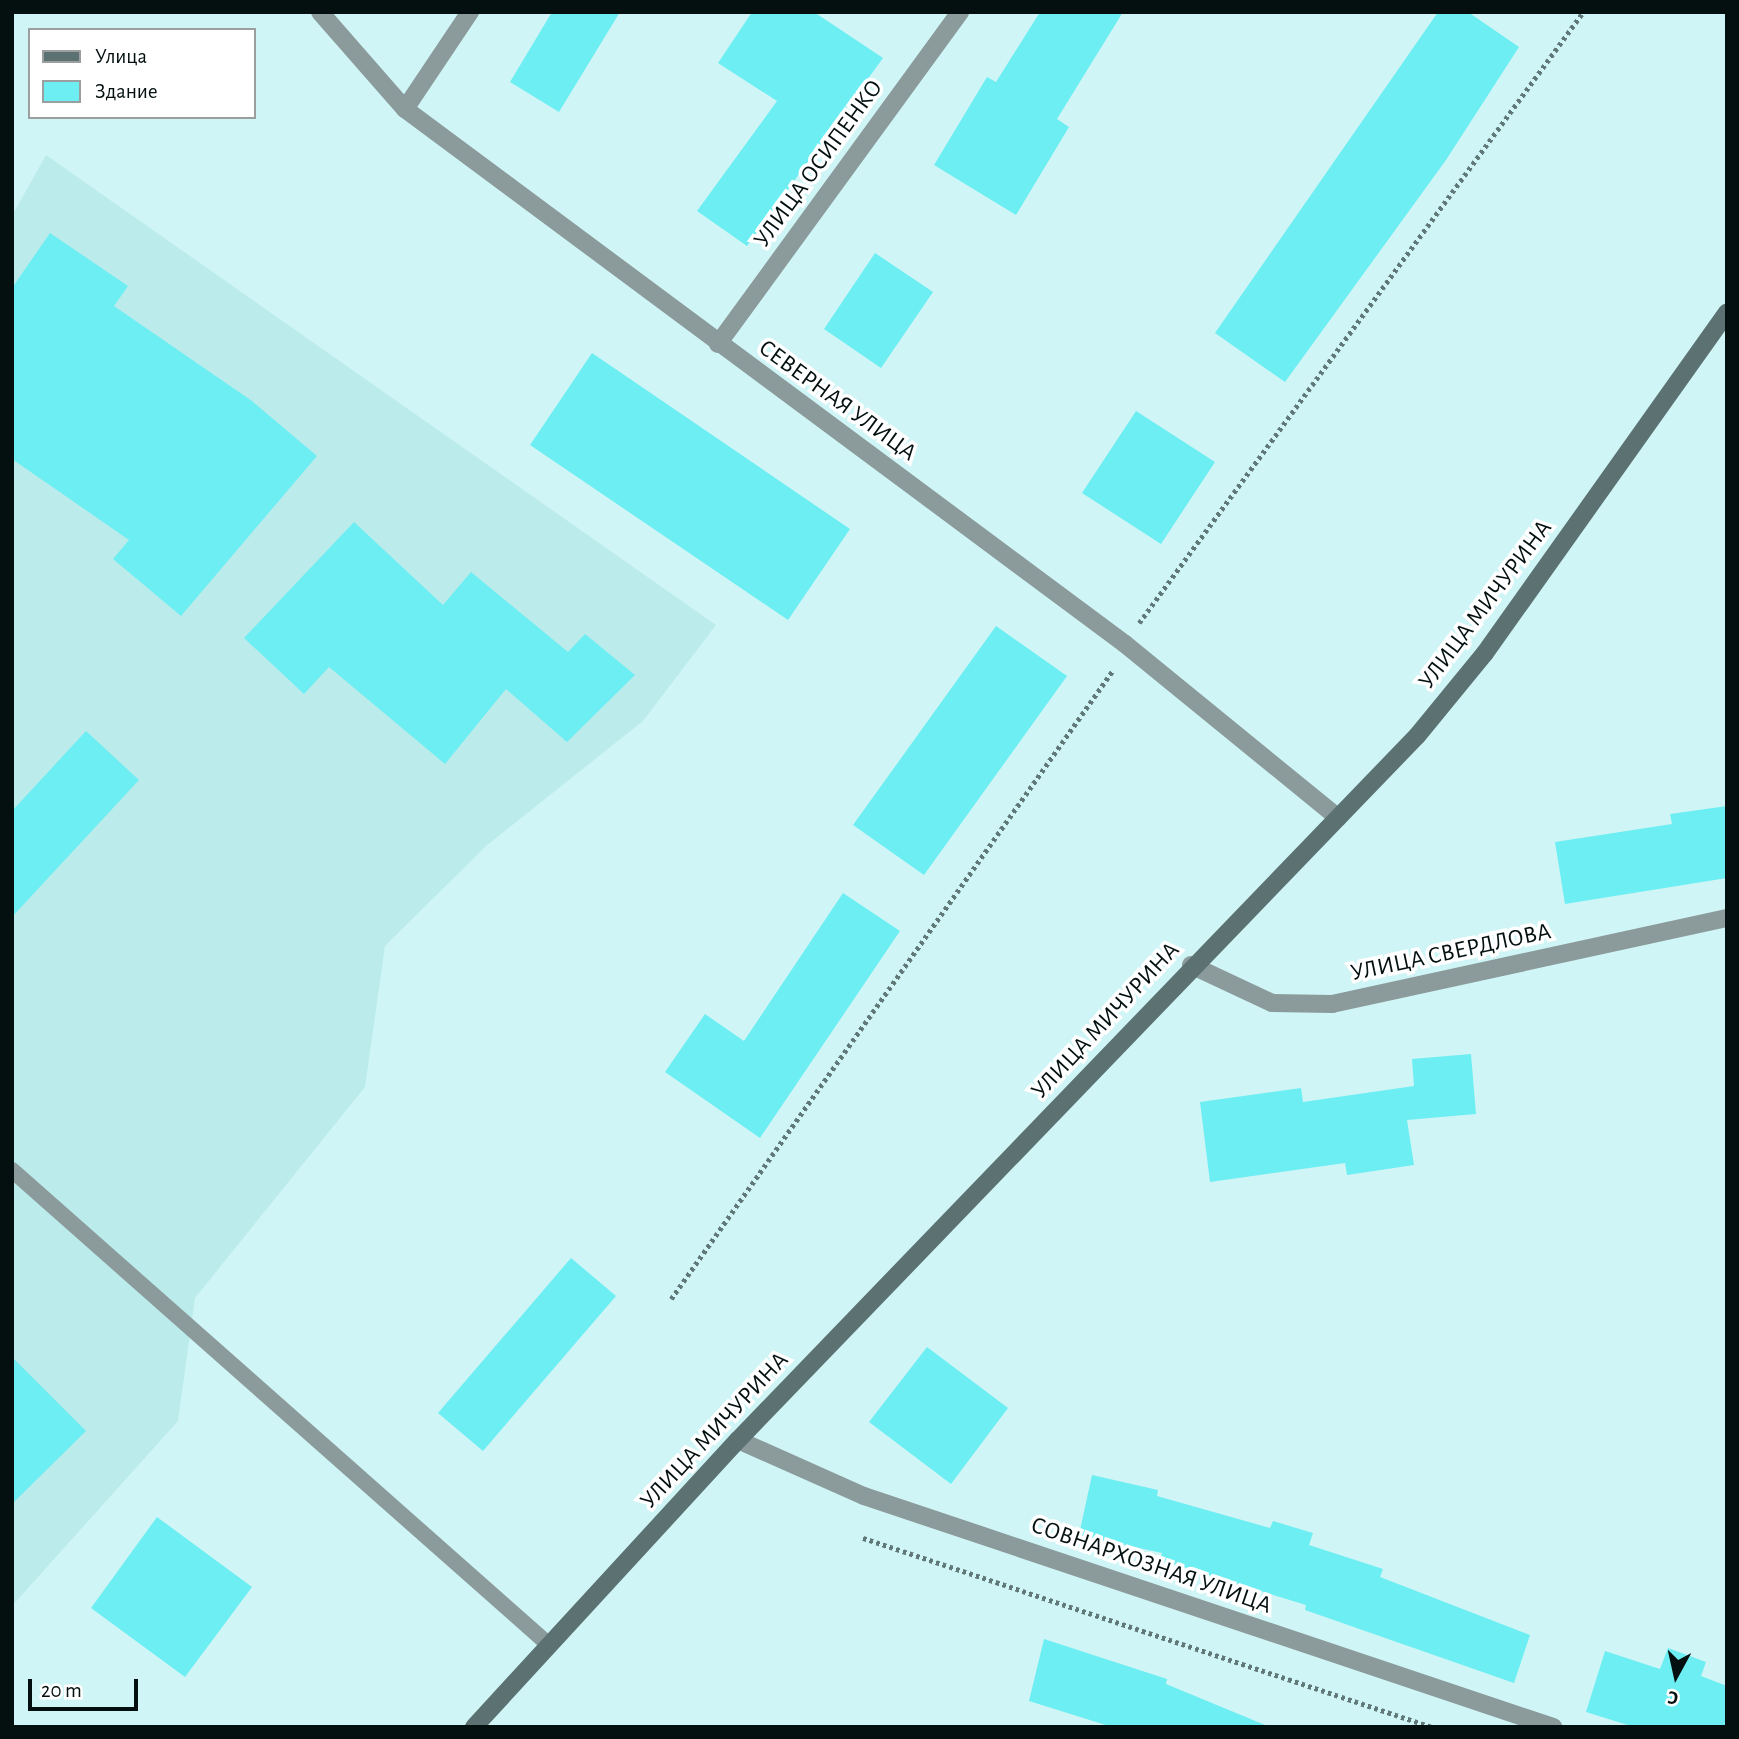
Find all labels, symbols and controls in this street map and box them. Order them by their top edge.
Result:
legend [28,28,256,119]
text: Улица [95,46,147,67]
street label: УЛИЦА ОСИПЕНКО [748,74,890,254]
text: Здание [95,81,158,102]
street label: СЕВЕРНАЯ УЛИЦА [752,334,922,468]
street label: УЛИЦА МИЧУРИНА [1413,515,1559,695]
street label: УЛИЦА СВЕРДЛОВА [1348,918,1554,988]
street label: УЛИЦА МИЧУРИНА [1026,937,1186,1105]
street label: УЛИЦА МИЧУРИНА [635,1347,795,1515]
street label: СОВНАРХОЗНАЯ УЛИЦА [1027,1511,1275,1621]
north arrow [1641,1641,1711,1711]
scale bar [32,1666,142,1710]
text: 20 m [41,1680,82,1701]
text: С [1666,1687,1680,1707]

